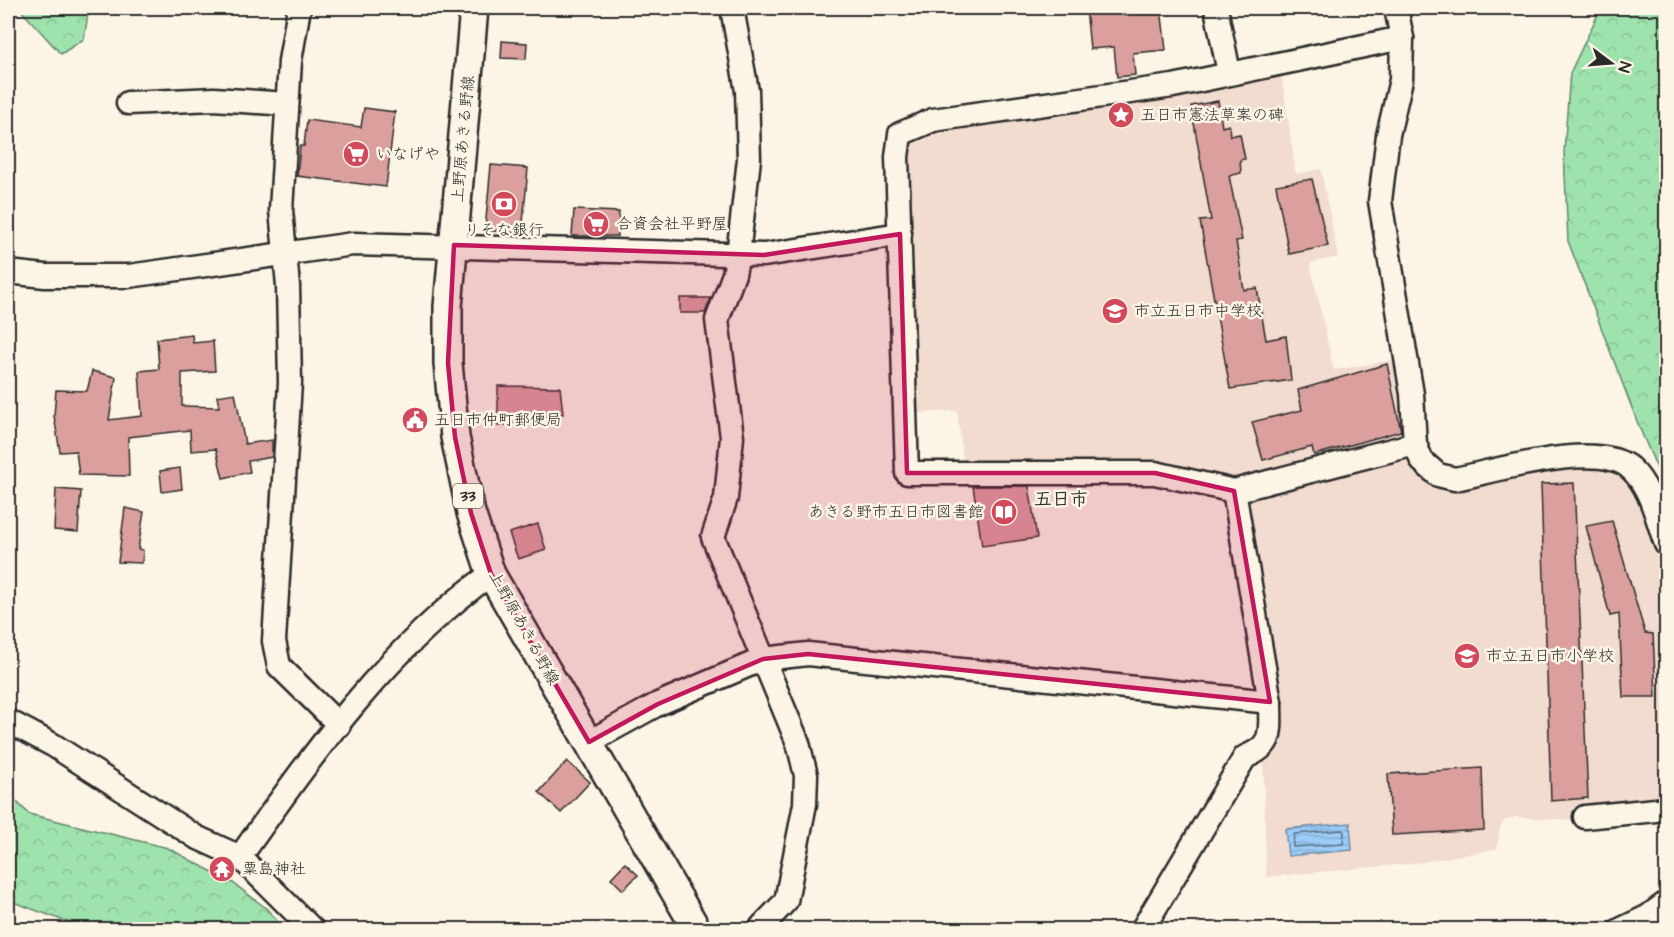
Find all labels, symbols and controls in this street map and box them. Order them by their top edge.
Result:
north arrow [1581,33,1641,93]
text: N [1613,59,1636,75]
street label: 上野原あきる野線 [446,74,480,204]
place icon: 五日市憲法草案の碑 [1106,100,1136,130]
place label: 五日市憲法草案の碑 [1140,104,1284,126]
supermarket icon: いなげや [341,139,371,169]
place label: いなげや [376,143,440,165]
bank icon: りそな銀行 [489,189,519,219]
supermarket icon: 合資会社平野屋 [581,209,611,239]
place label: 合資会社平野屋 [616,213,728,235]
place label: りそな銀行 [464,219,544,241]
school or university icon: 市立五日市中学校 [1100,296,1130,326]
place label: 市立五日市中学校 [1134,300,1262,322]
public building icon: 五日市仲町郵便局 [400,405,430,435]
place label: 五日市仲町郵便局 [434,409,562,431]
road number: 33 [453,484,483,508]
district label: 五日市 [1034,487,1088,512]
library icon: あきる野市五日市図書館 [989,497,1019,527]
place label: あきる野市五日市図書館 [808,501,984,523]
street label: 上野原あきる野線 [483,567,565,689]
school or university icon: 市立五日市小学校 [1452,641,1482,671]
place label: 市立五日市小学校 [1486,645,1614,667]
temple icon: 粟島神社 [207,854,237,884]
place label: 粟島神社 [242,858,306,880]

